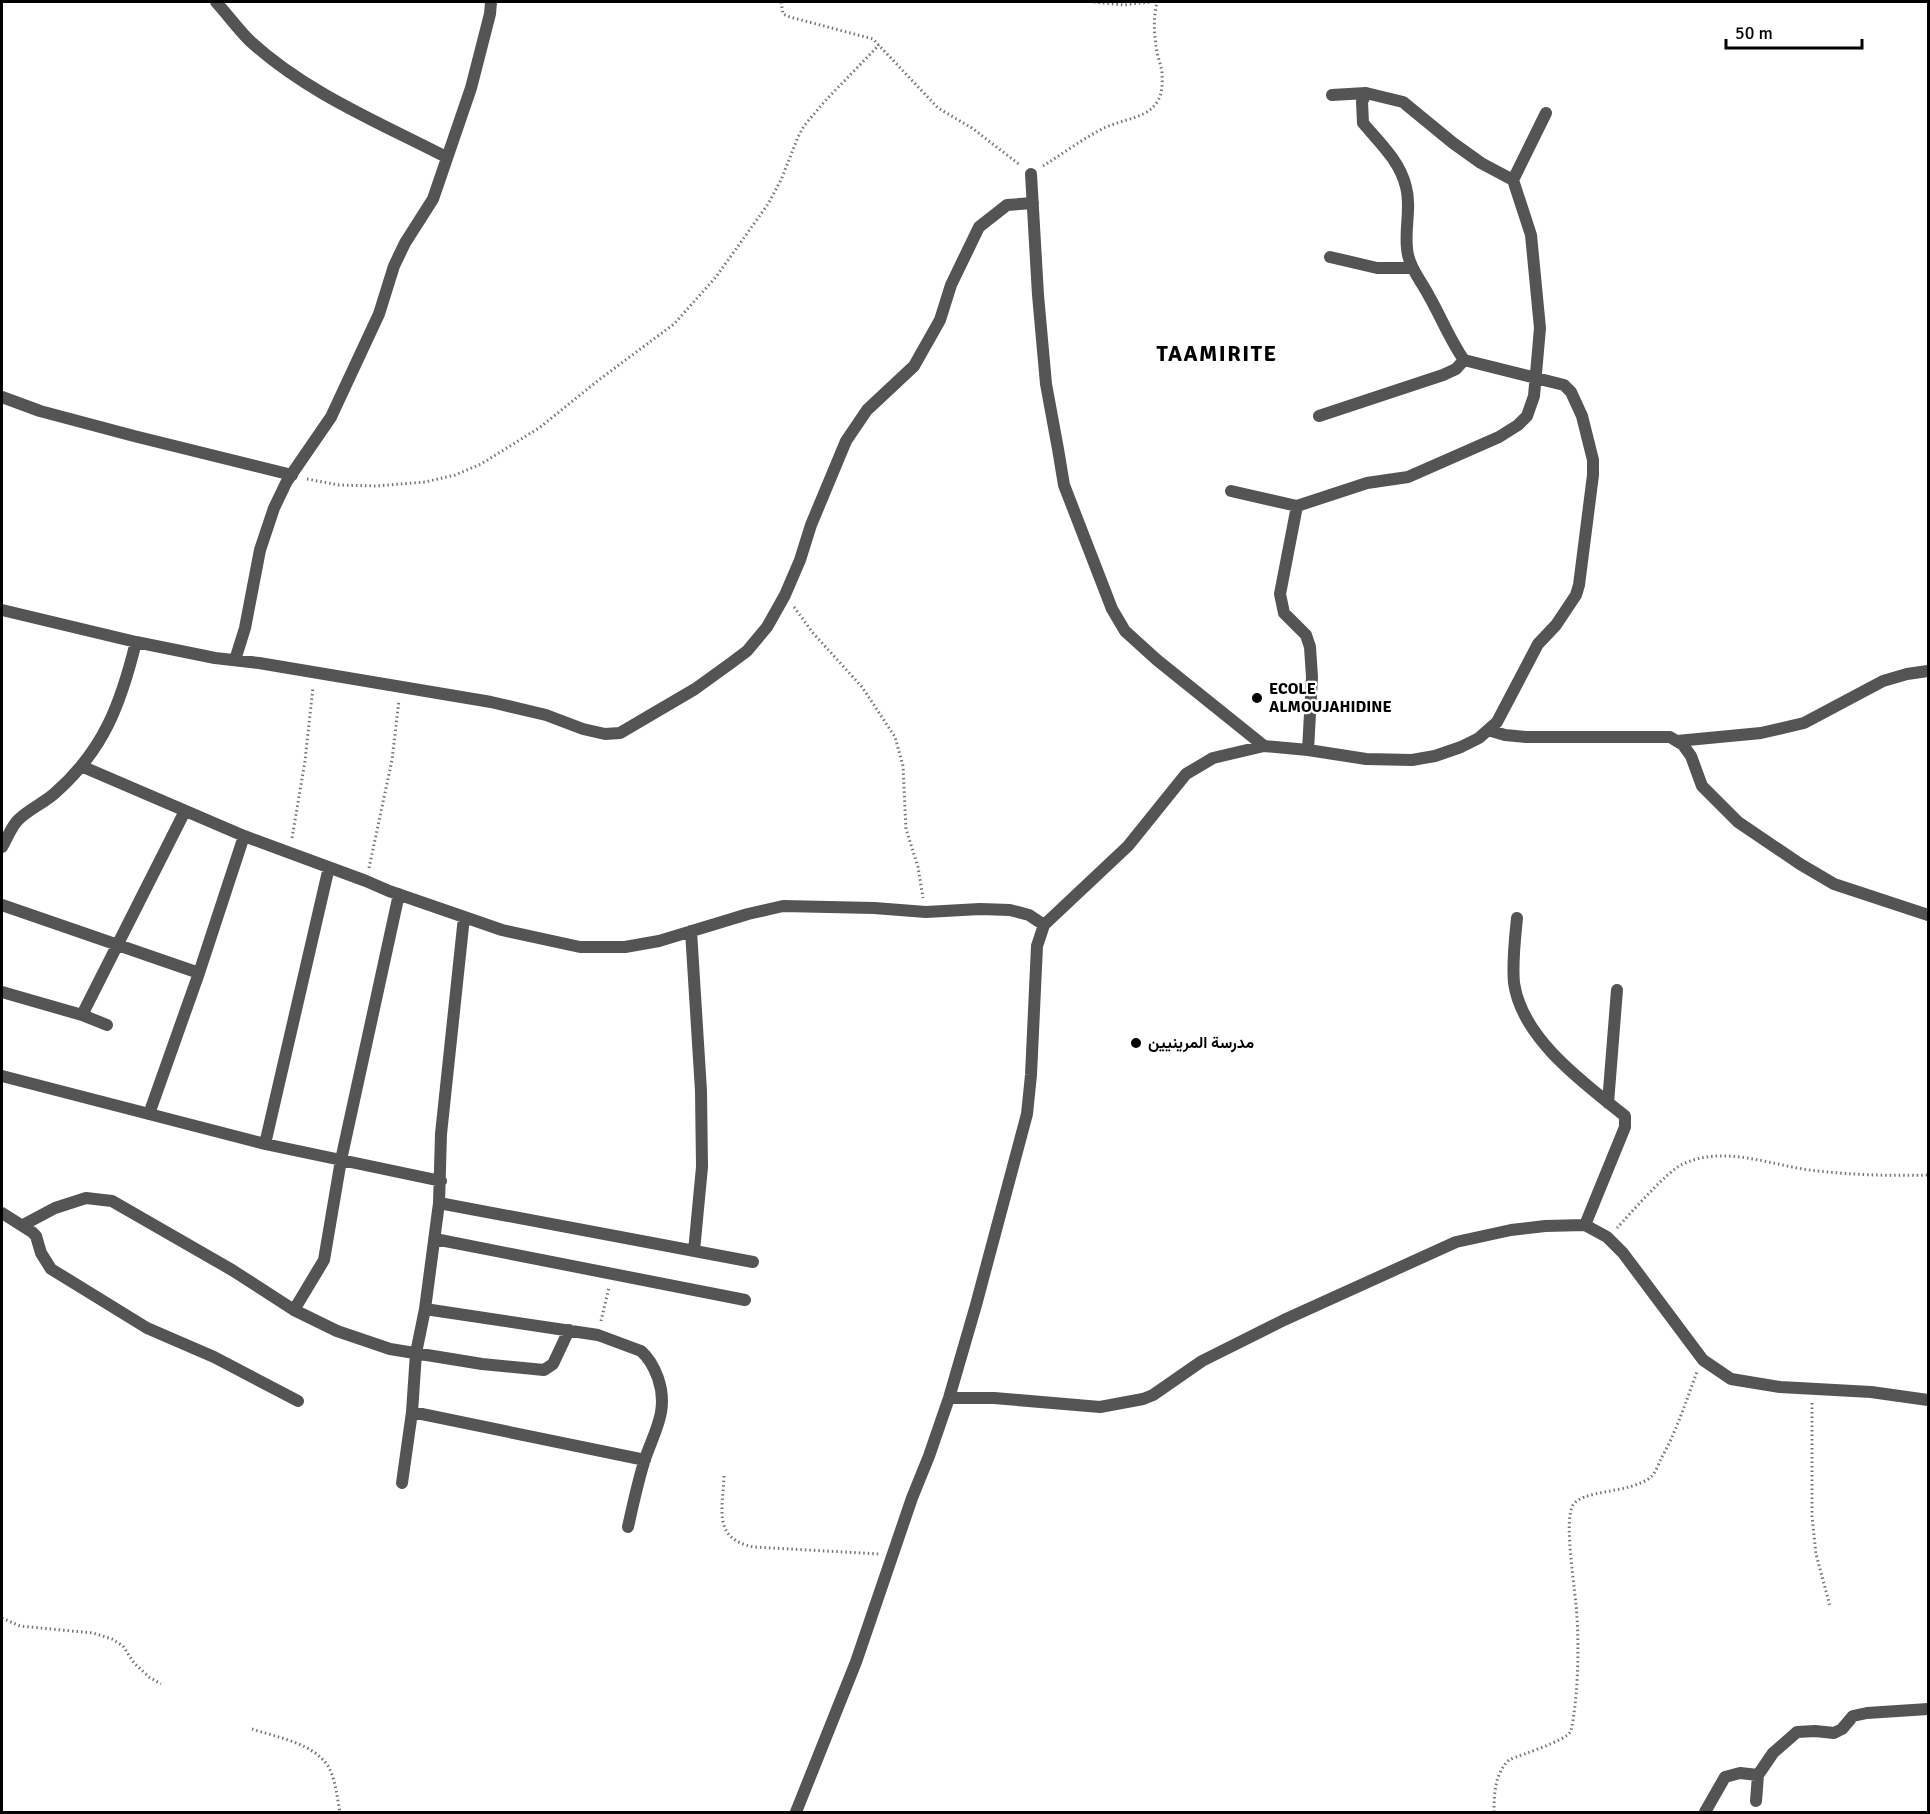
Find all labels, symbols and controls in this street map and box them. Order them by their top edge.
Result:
scale bar [1726,12,1862,50]
text: 50 m [1735,22,1773,44]
district label: TAAMIRITE [1157,340,1278,367]
place label: ECOLE ALMOUJAHIDINE [1269,679,1392,717]
marker: ECOLE ALMOUJAHIDINE [1250,691,1264,705]
place label: مدرسة المرينيين [1148,1033,1254,1053]
marker: مدرسة المرينيين [1129,1036,1143,1050]

